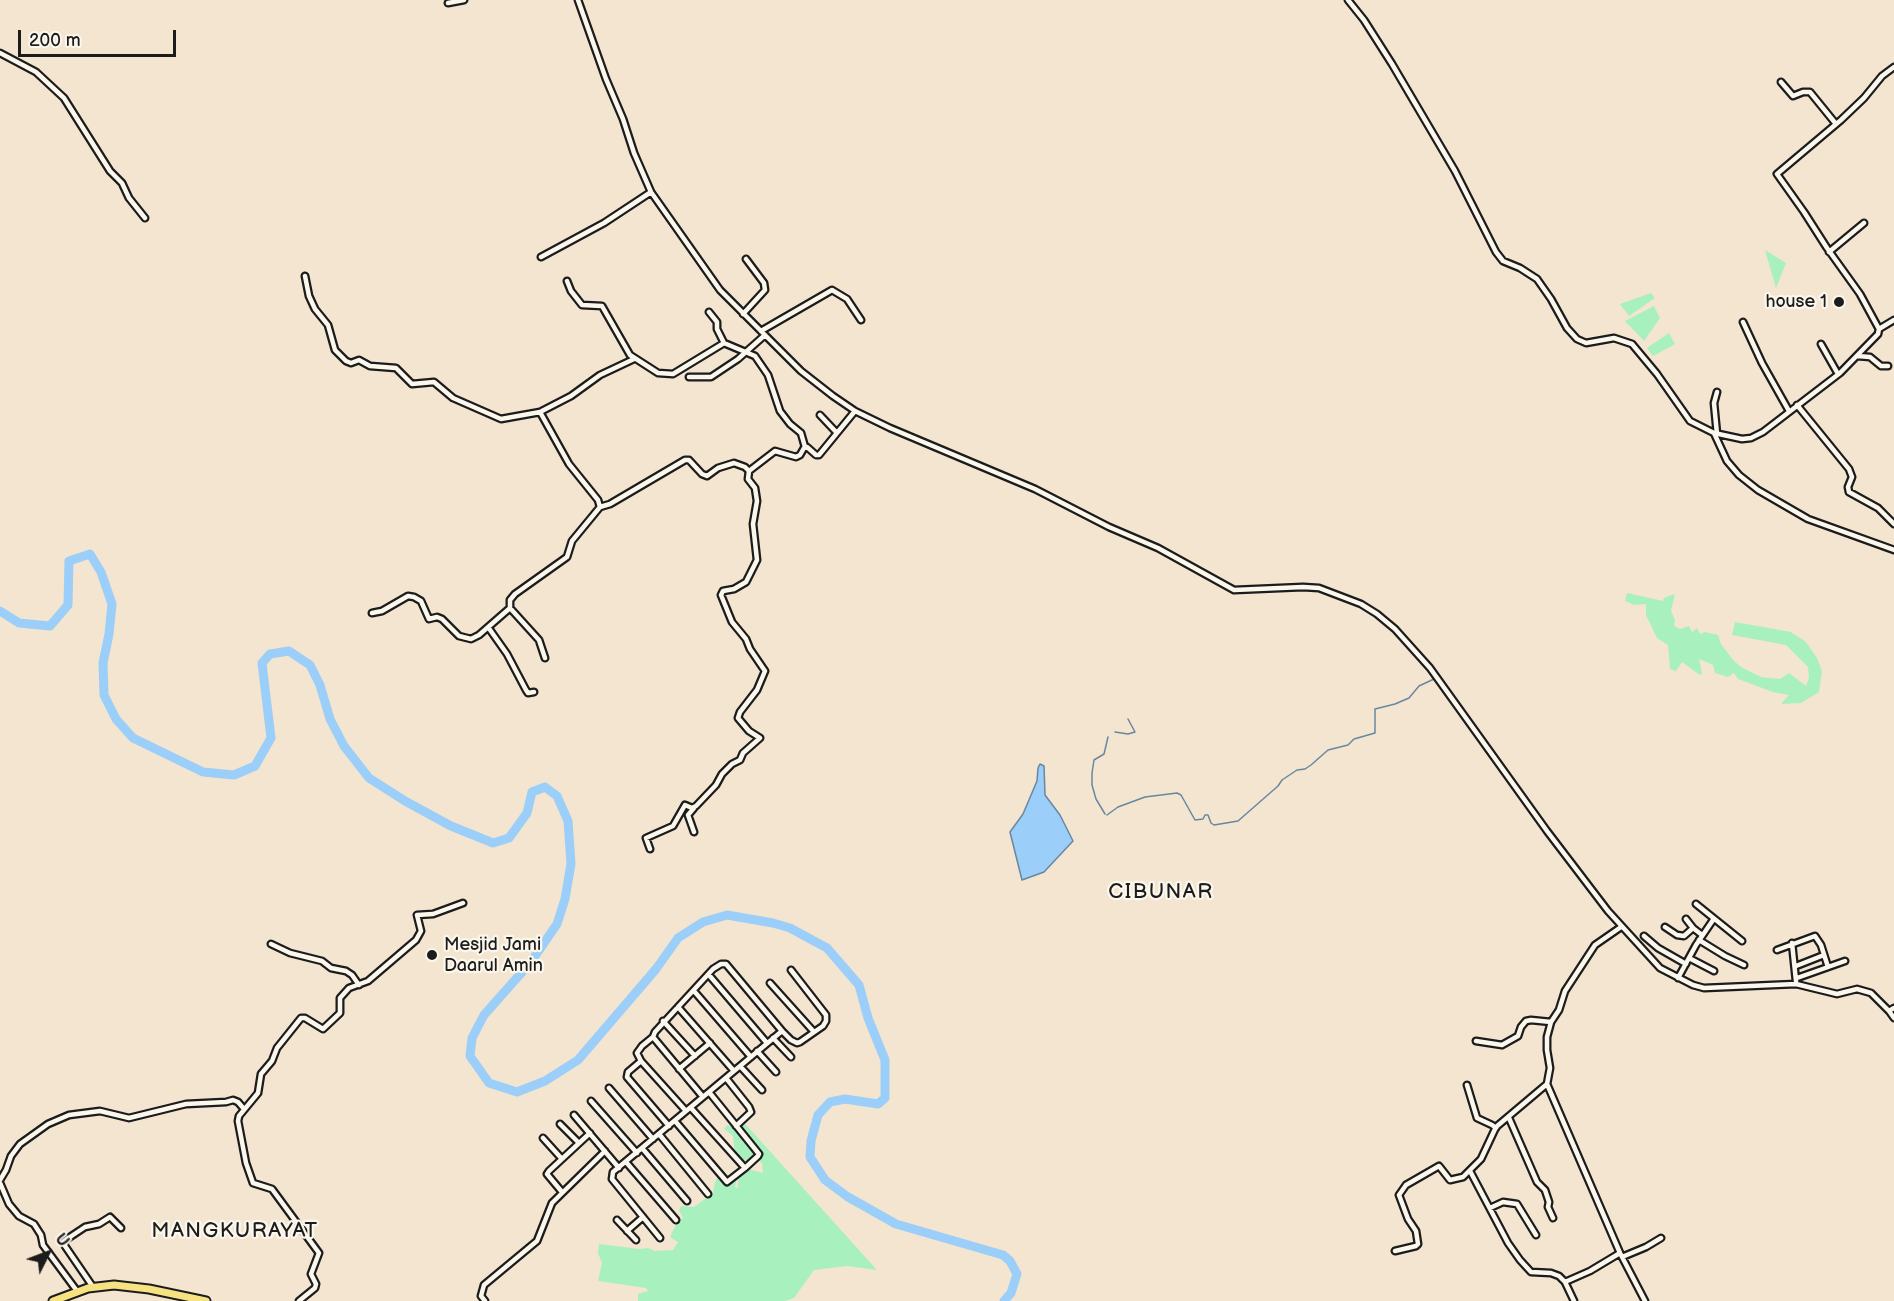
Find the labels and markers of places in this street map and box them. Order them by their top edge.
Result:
place label: house 1 [1766,291,1827,313]
marker: house 1 [1832,295,1846,309]
place label: Mesjid Jami Daarul Amin [444,934,543,976]
marker: Mesjid Jami Daarul Amin [425,948,439,962]

